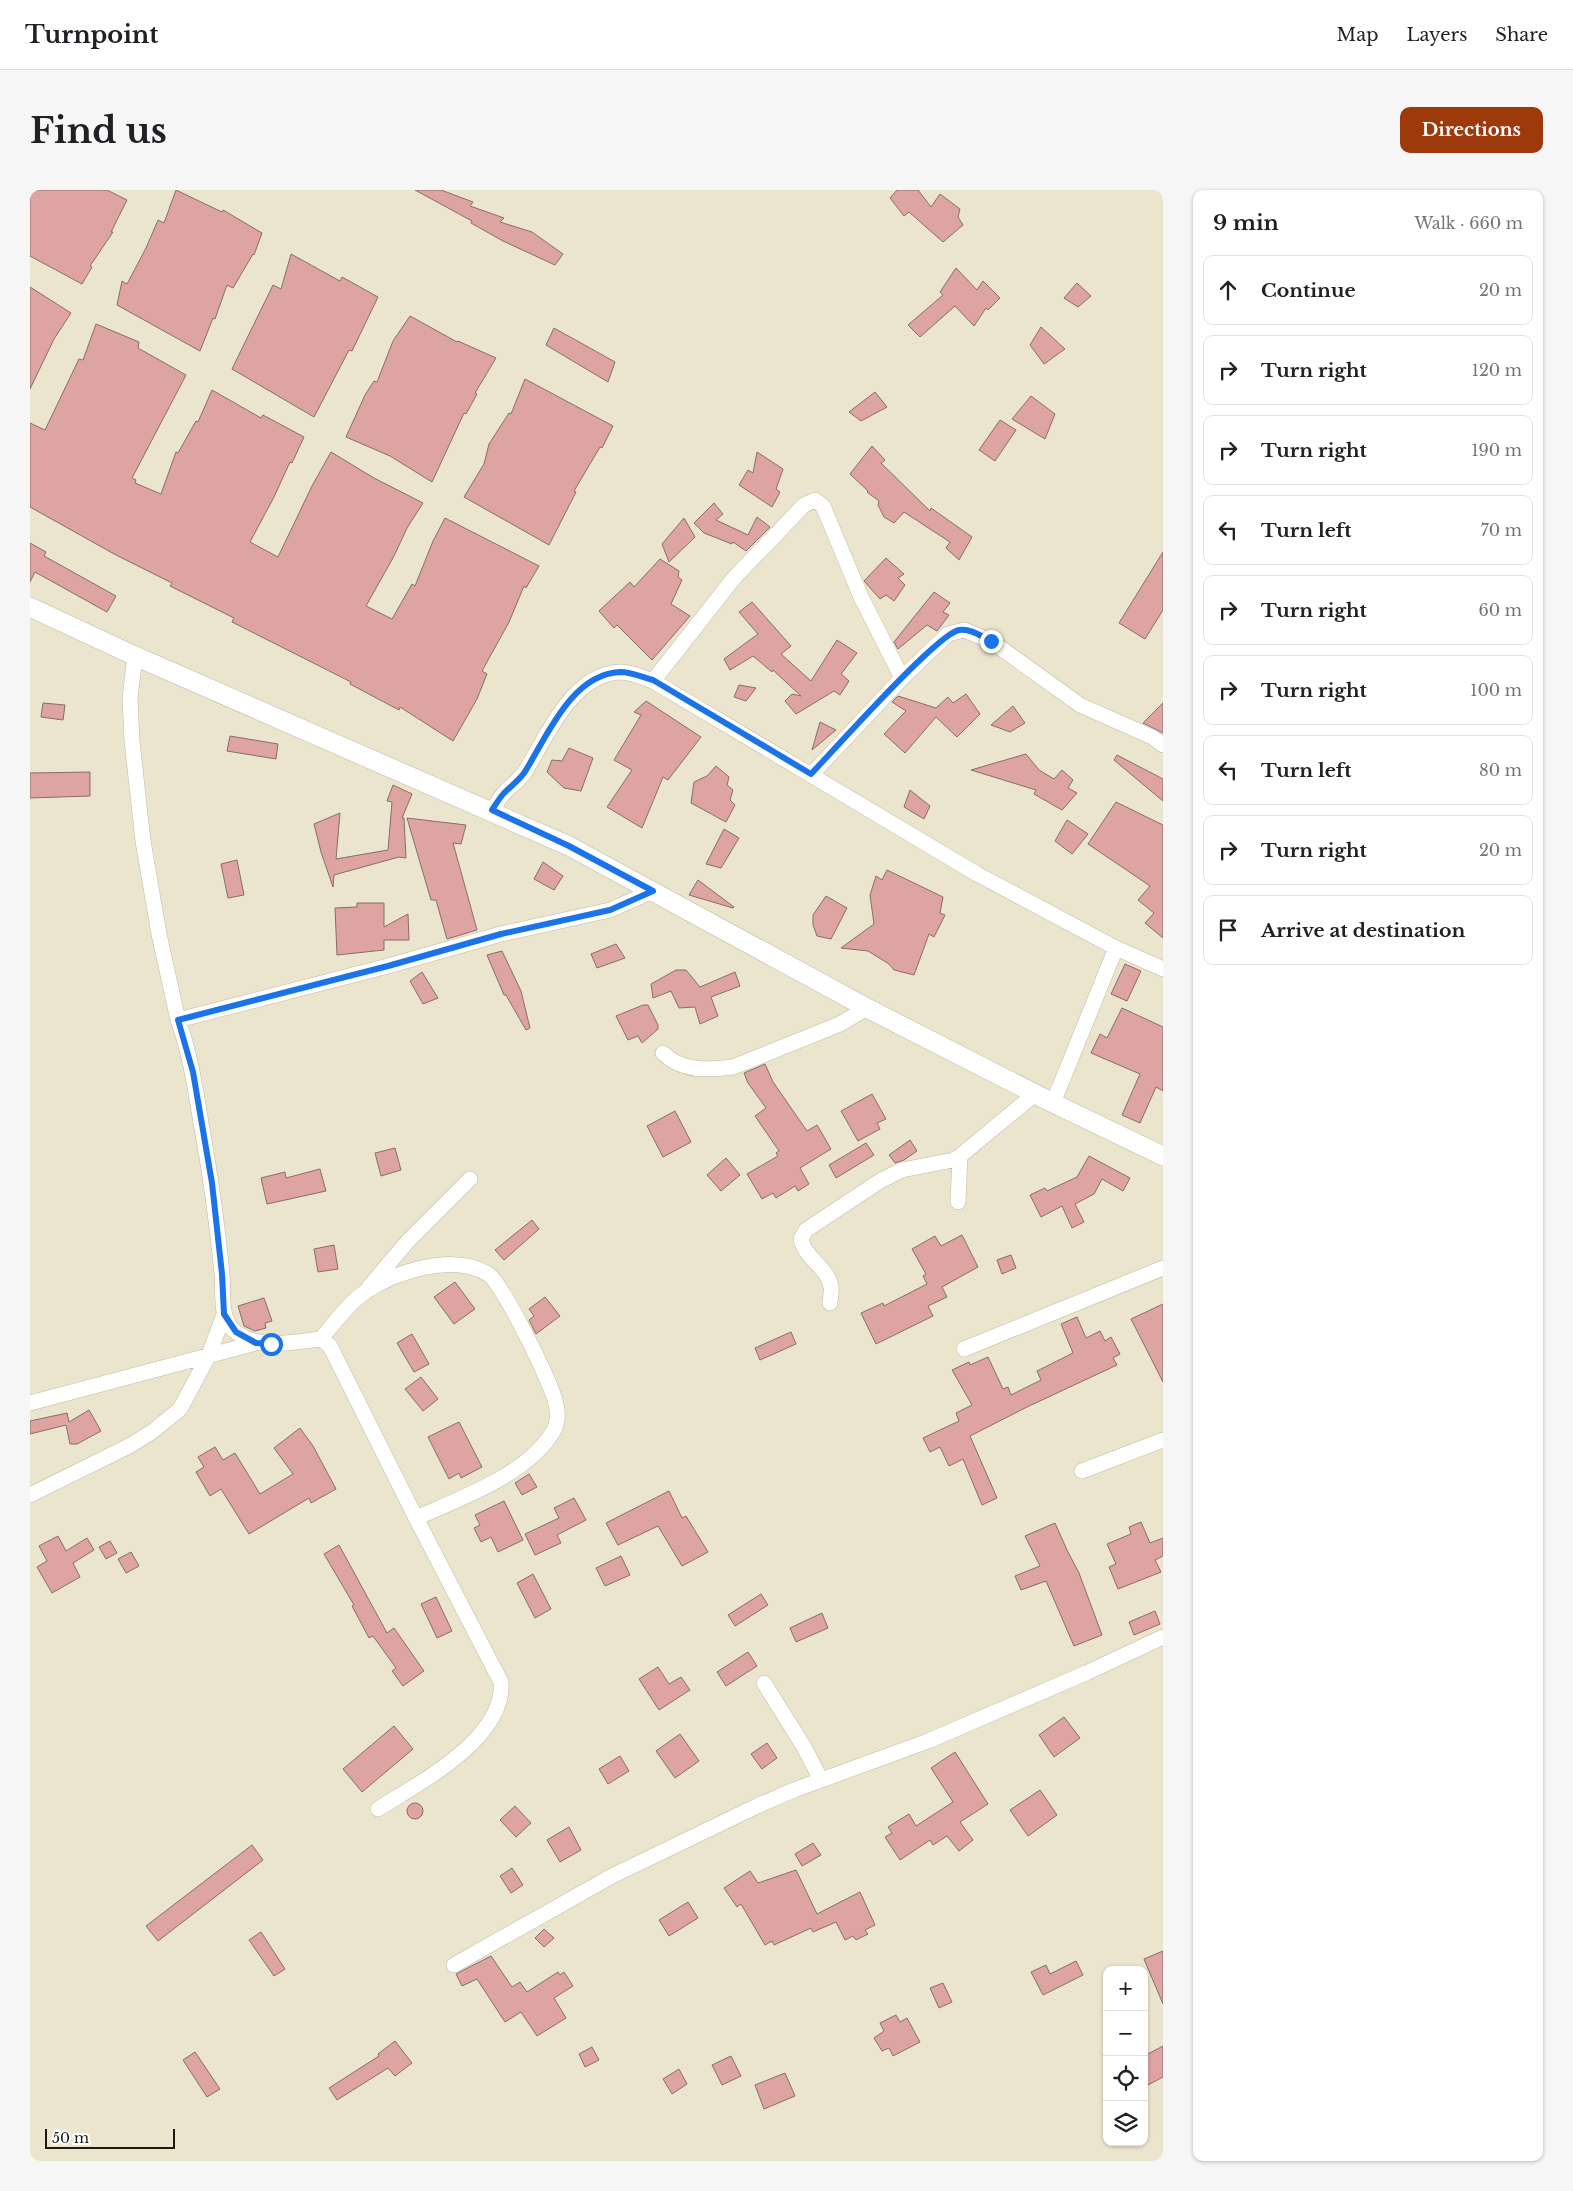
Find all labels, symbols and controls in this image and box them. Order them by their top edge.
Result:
text: Turnpoint [25,20,158,49]
text: Map [1337,24,1378,46]
text: Layers [1406,24,1467,46]
text: Share [1495,24,1548,46]
button: Directions [1400,107,1543,153]
text: Find us [30,109,167,152]
text: 9 min [1213,210,1279,236]
text: Walk · 660 m [1414,213,1523,233]
icon: ahead [1214,276,1242,304]
text: Continue [1261,279,1356,302]
text: 20 m [1479,280,1522,300]
icon: right [1214,356,1242,384]
text: Turn right [1261,359,1367,382]
text: 120 m [1472,360,1522,380]
icon: right [1214,436,1242,464]
text: Turn right [1261,439,1367,462]
text: 190 m [1471,440,1522,460]
icon: left [1214,516,1242,544]
text: Turn left [1261,519,1352,542]
text: 70 m [1481,520,1522,540]
icon: right [1214,596,1242,624]
text: Turn right [1261,599,1367,622]
text: 60 m [1479,600,1522,620]
route end [980,630,1003,653]
icon: right [1214,676,1242,704]
text: Turn right [1261,679,1367,702]
text: 100 m [1470,680,1522,700]
icon: left [1214,756,1242,784]
text: Turn left [1261,759,1352,782]
text: 80 m [1479,760,1522,780]
icon: right [1214,836,1242,864]
text: Turn right [1261,839,1367,862]
text: 20 m [1479,840,1522,860]
icon: arrive [1214,916,1242,944]
text: Arrive at destination [1261,919,1465,942]
route start [260,1333,283,1356]
map controls [1103,1966,1148,2146]
button: + [1103,1966,1148,2011]
button: − [1103,2011,1148,2056]
button: locate [1103,2056,1148,2101]
button: layers [1103,2101,1148,2146]
scale bar [45,2126,175,2149]
text: 50 m [52,2129,89,2147]

